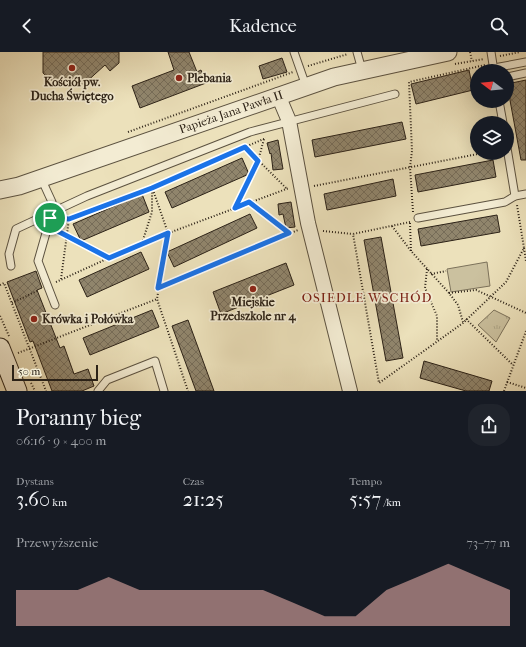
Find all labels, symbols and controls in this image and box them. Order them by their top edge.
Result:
icon: back [16,15,38,37]
icon: search [488,15,510,37]
text: Kadence [229,16,297,37]
marker: Kościół pw. Ducha Świętego [67,63,77,73]
north arrow [470,64,514,108]
map controls [470,64,514,160]
place label: Plebania [187,71,232,85]
marker: Plebania [174,73,184,83]
place label: Kościół pw. Ducha Świętego [30,75,114,104]
street label: Papieża Jana Pawła II [177,88,285,136]
button: layers [470,116,514,160]
pin [33,201,67,235]
icon: arrive [39,207,61,229]
marker: Miejskie Przedszkole nr 4 [248,284,258,294]
district label: OSIEDLE WSCHÓD [302,290,432,305]
place label: Miejskie Przedszkole nr 4 [210,295,297,324]
place label: Krówka i Połówka [42,312,134,326]
marker: Krówka i Połówka [29,314,39,324]
scale bar [12,363,98,382]
text: 50 m [18,365,40,378]
button: share [468,404,510,446]
text: Poranny bieg [16,405,141,431]
text: 06:16 · 9 × 400 m [16,433,106,448]
text: Dystans [16,475,54,488]
text: Czas [183,475,204,488]
text: Tempo [349,475,382,488]
text: 3.60 [16,488,50,511]
text: 21:25 [183,488,224,511]
text: 5:57 [349,488,381,511]
text: km [50,496,67,509]
text: /km [381,496,401,509]
text: Przewyższenie [16,535,99,550]
text: 73–77 m [467,535,510,550]

